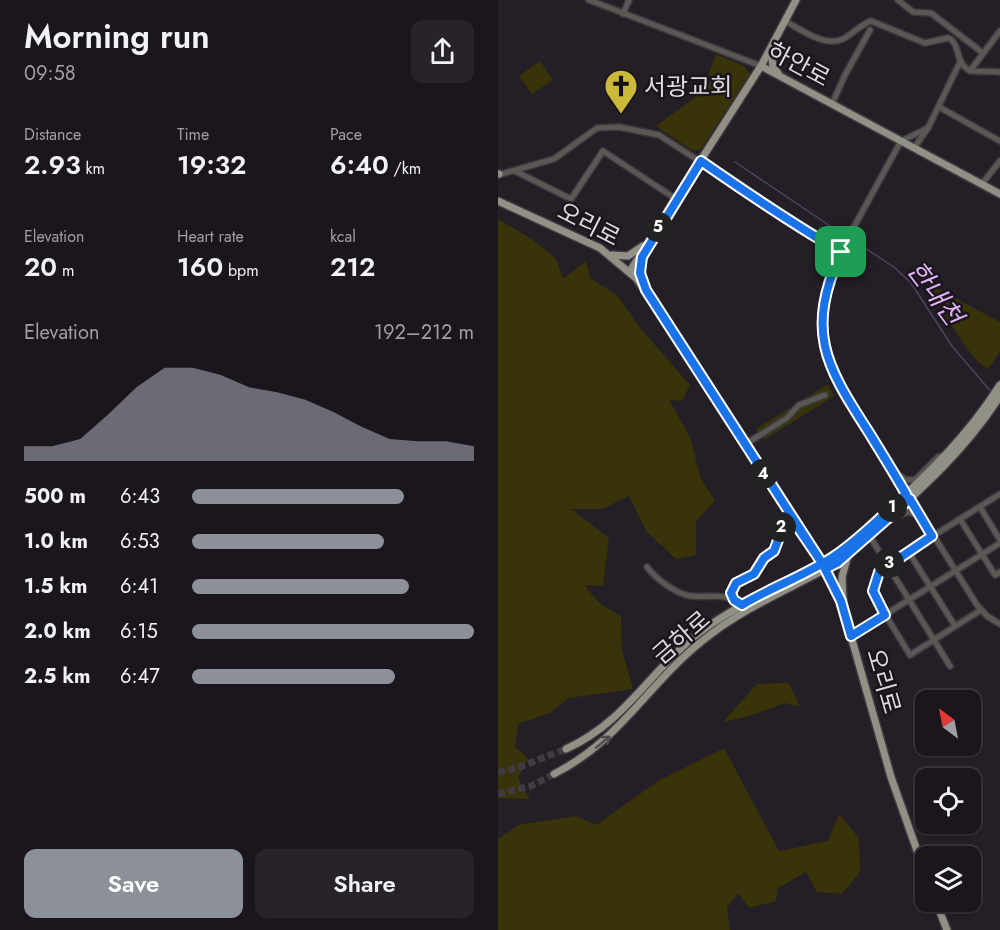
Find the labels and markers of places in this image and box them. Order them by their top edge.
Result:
church icon: 서광교회 [603,68,639,115]
place label: 서광교회 [644,69,732,104]
pin: 5 [643,212,673,242]
pin [815,226,866,277]
pin: 4 [748,459,778,489]
pin: 1 [877,492,907,522]
pin: 2 [766,512,796,542]
pin: 3 [874,548,904,578]

